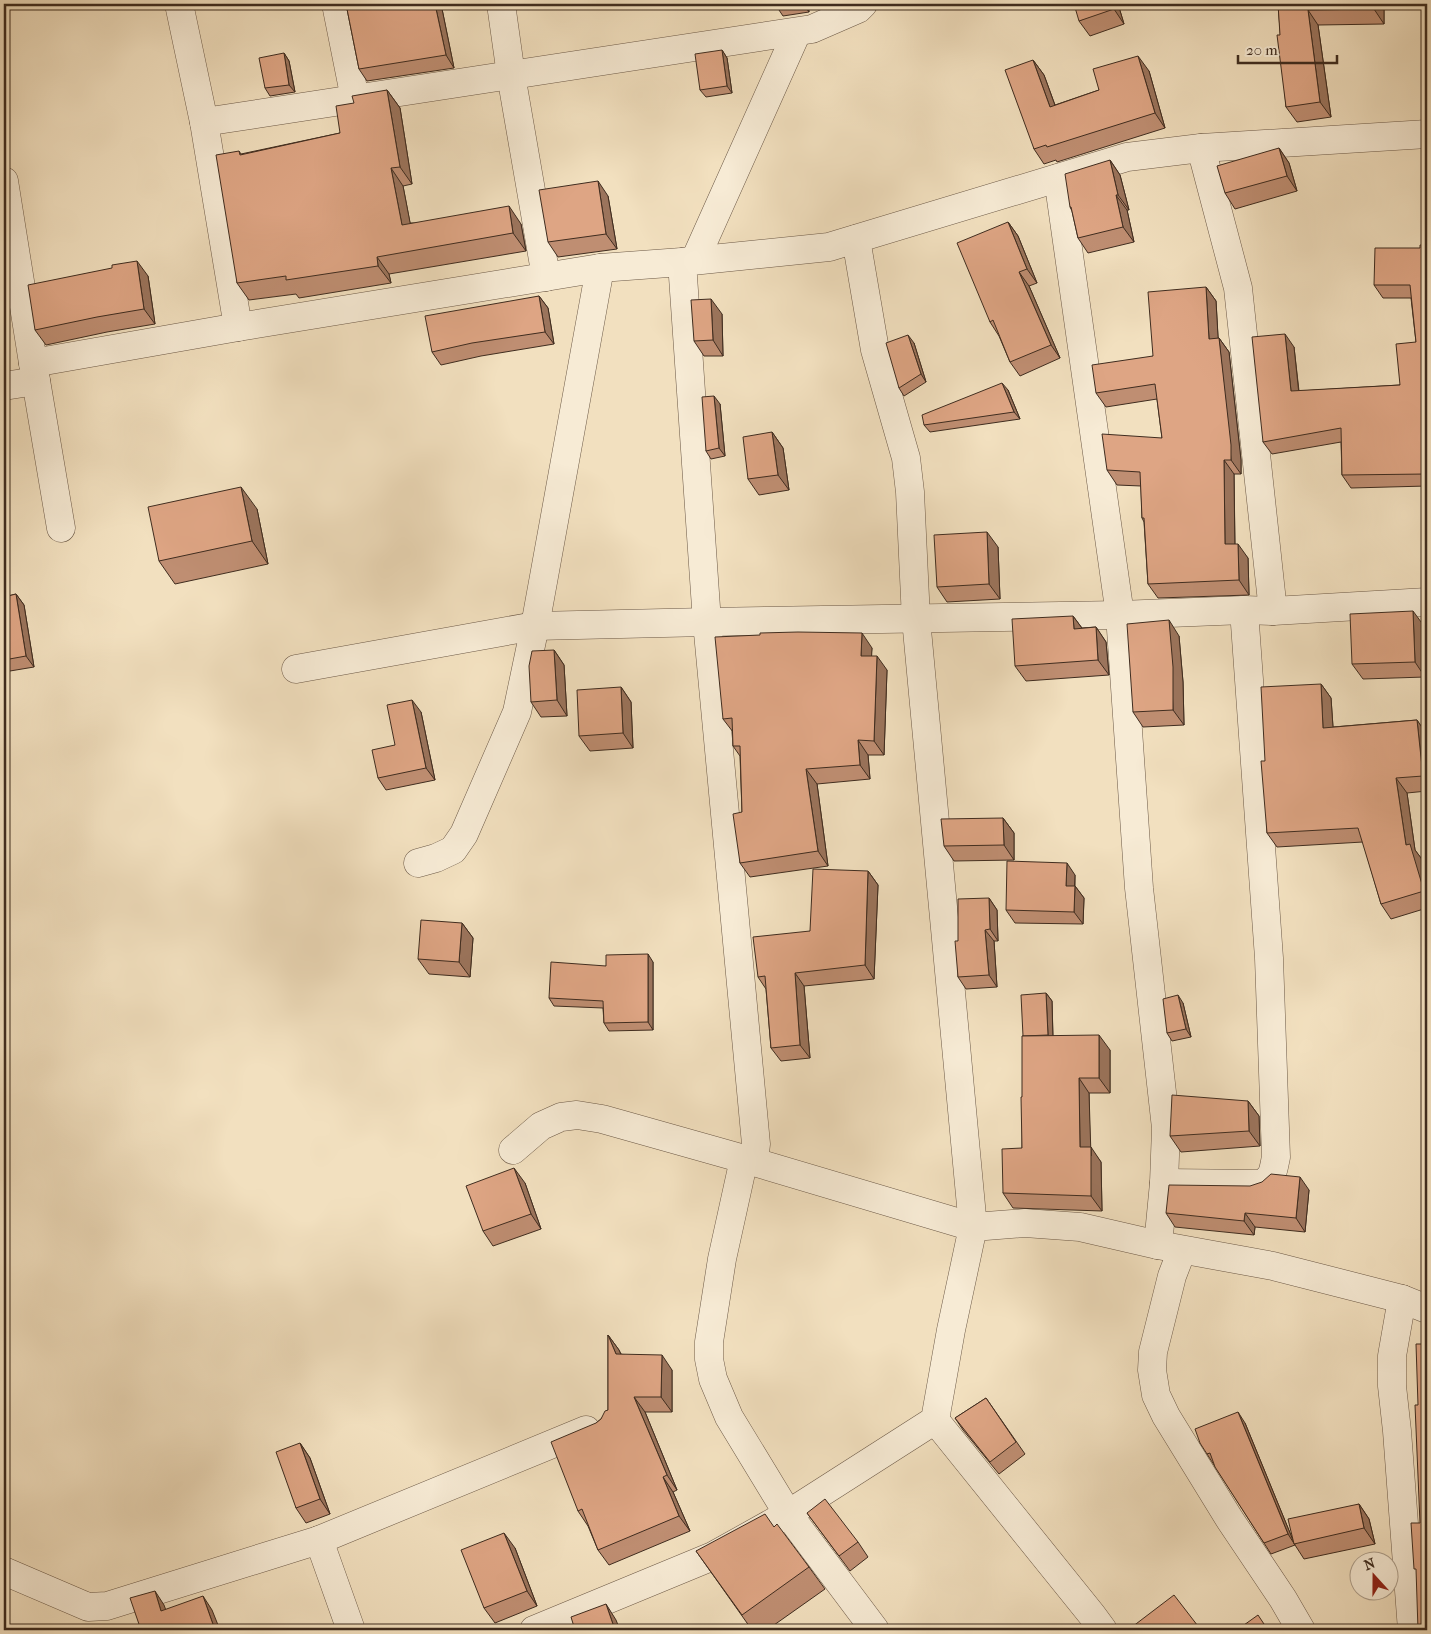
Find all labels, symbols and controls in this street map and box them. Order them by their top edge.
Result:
scale bar [1238,32,1337,64]
text: 20 m [1246,41,1278,59]
north arrow [1348,1552,1398,1602]
text: N [1362,1554,1378,1574]

